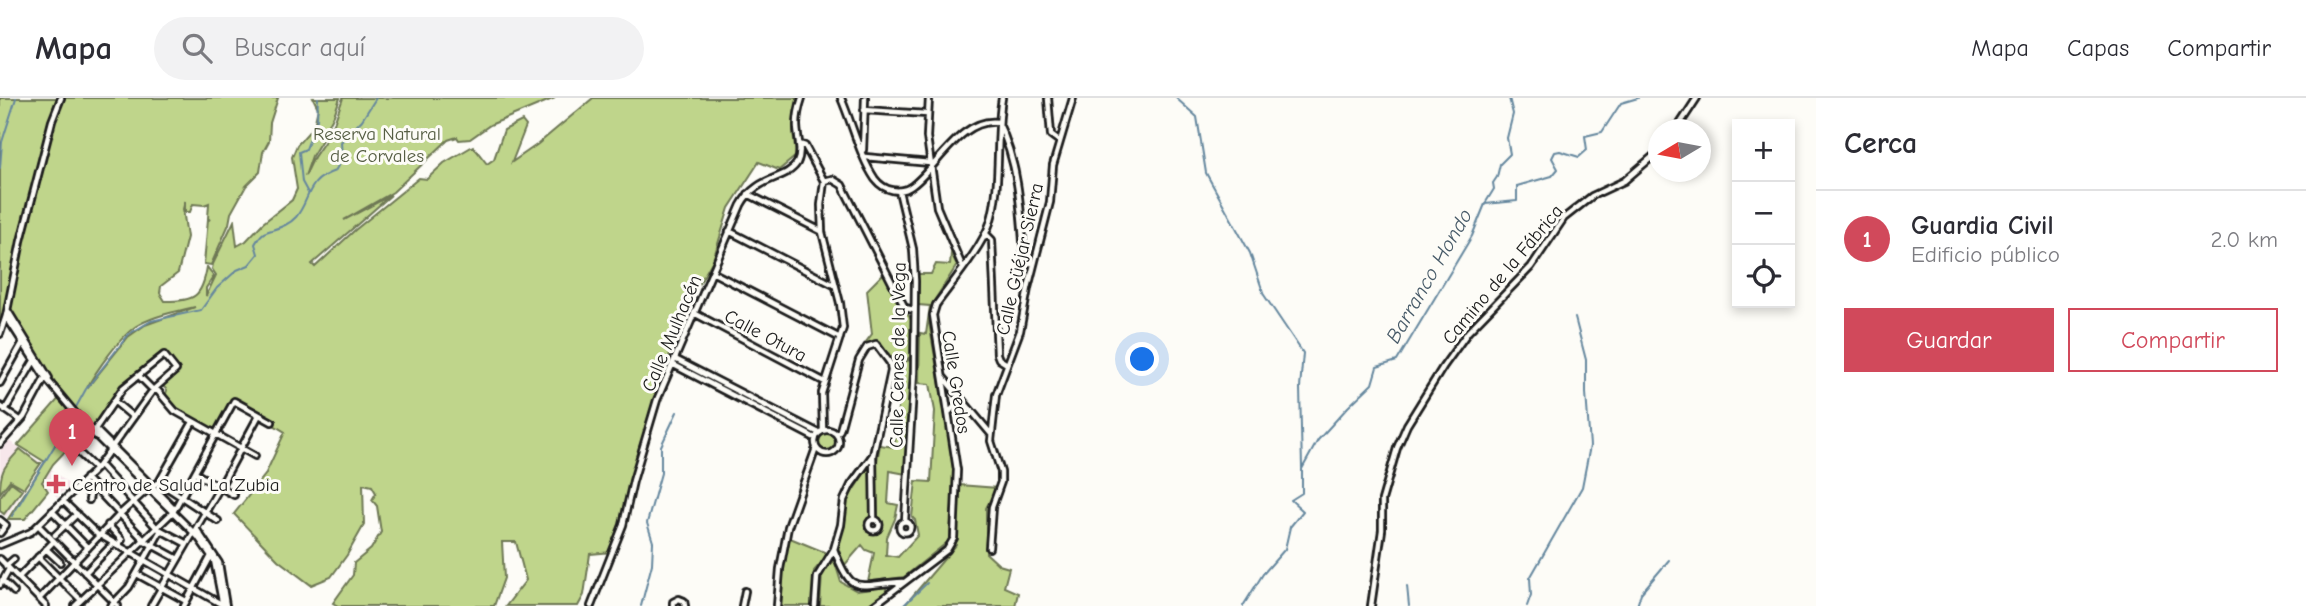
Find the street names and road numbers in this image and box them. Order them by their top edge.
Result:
street label: Calle Güéjar Sierra [992,181,1048,337]
street label: Camino de la Fábrica [1438,200,1568,349]
street label: Calle Cenes de la Vega [885,262,911,448]
street label: Calle Mulhacén [637,272,706,395]
street label: Calle Otura [721,305,810,367]
street label: Calle Gredos [937,329,975,435]

